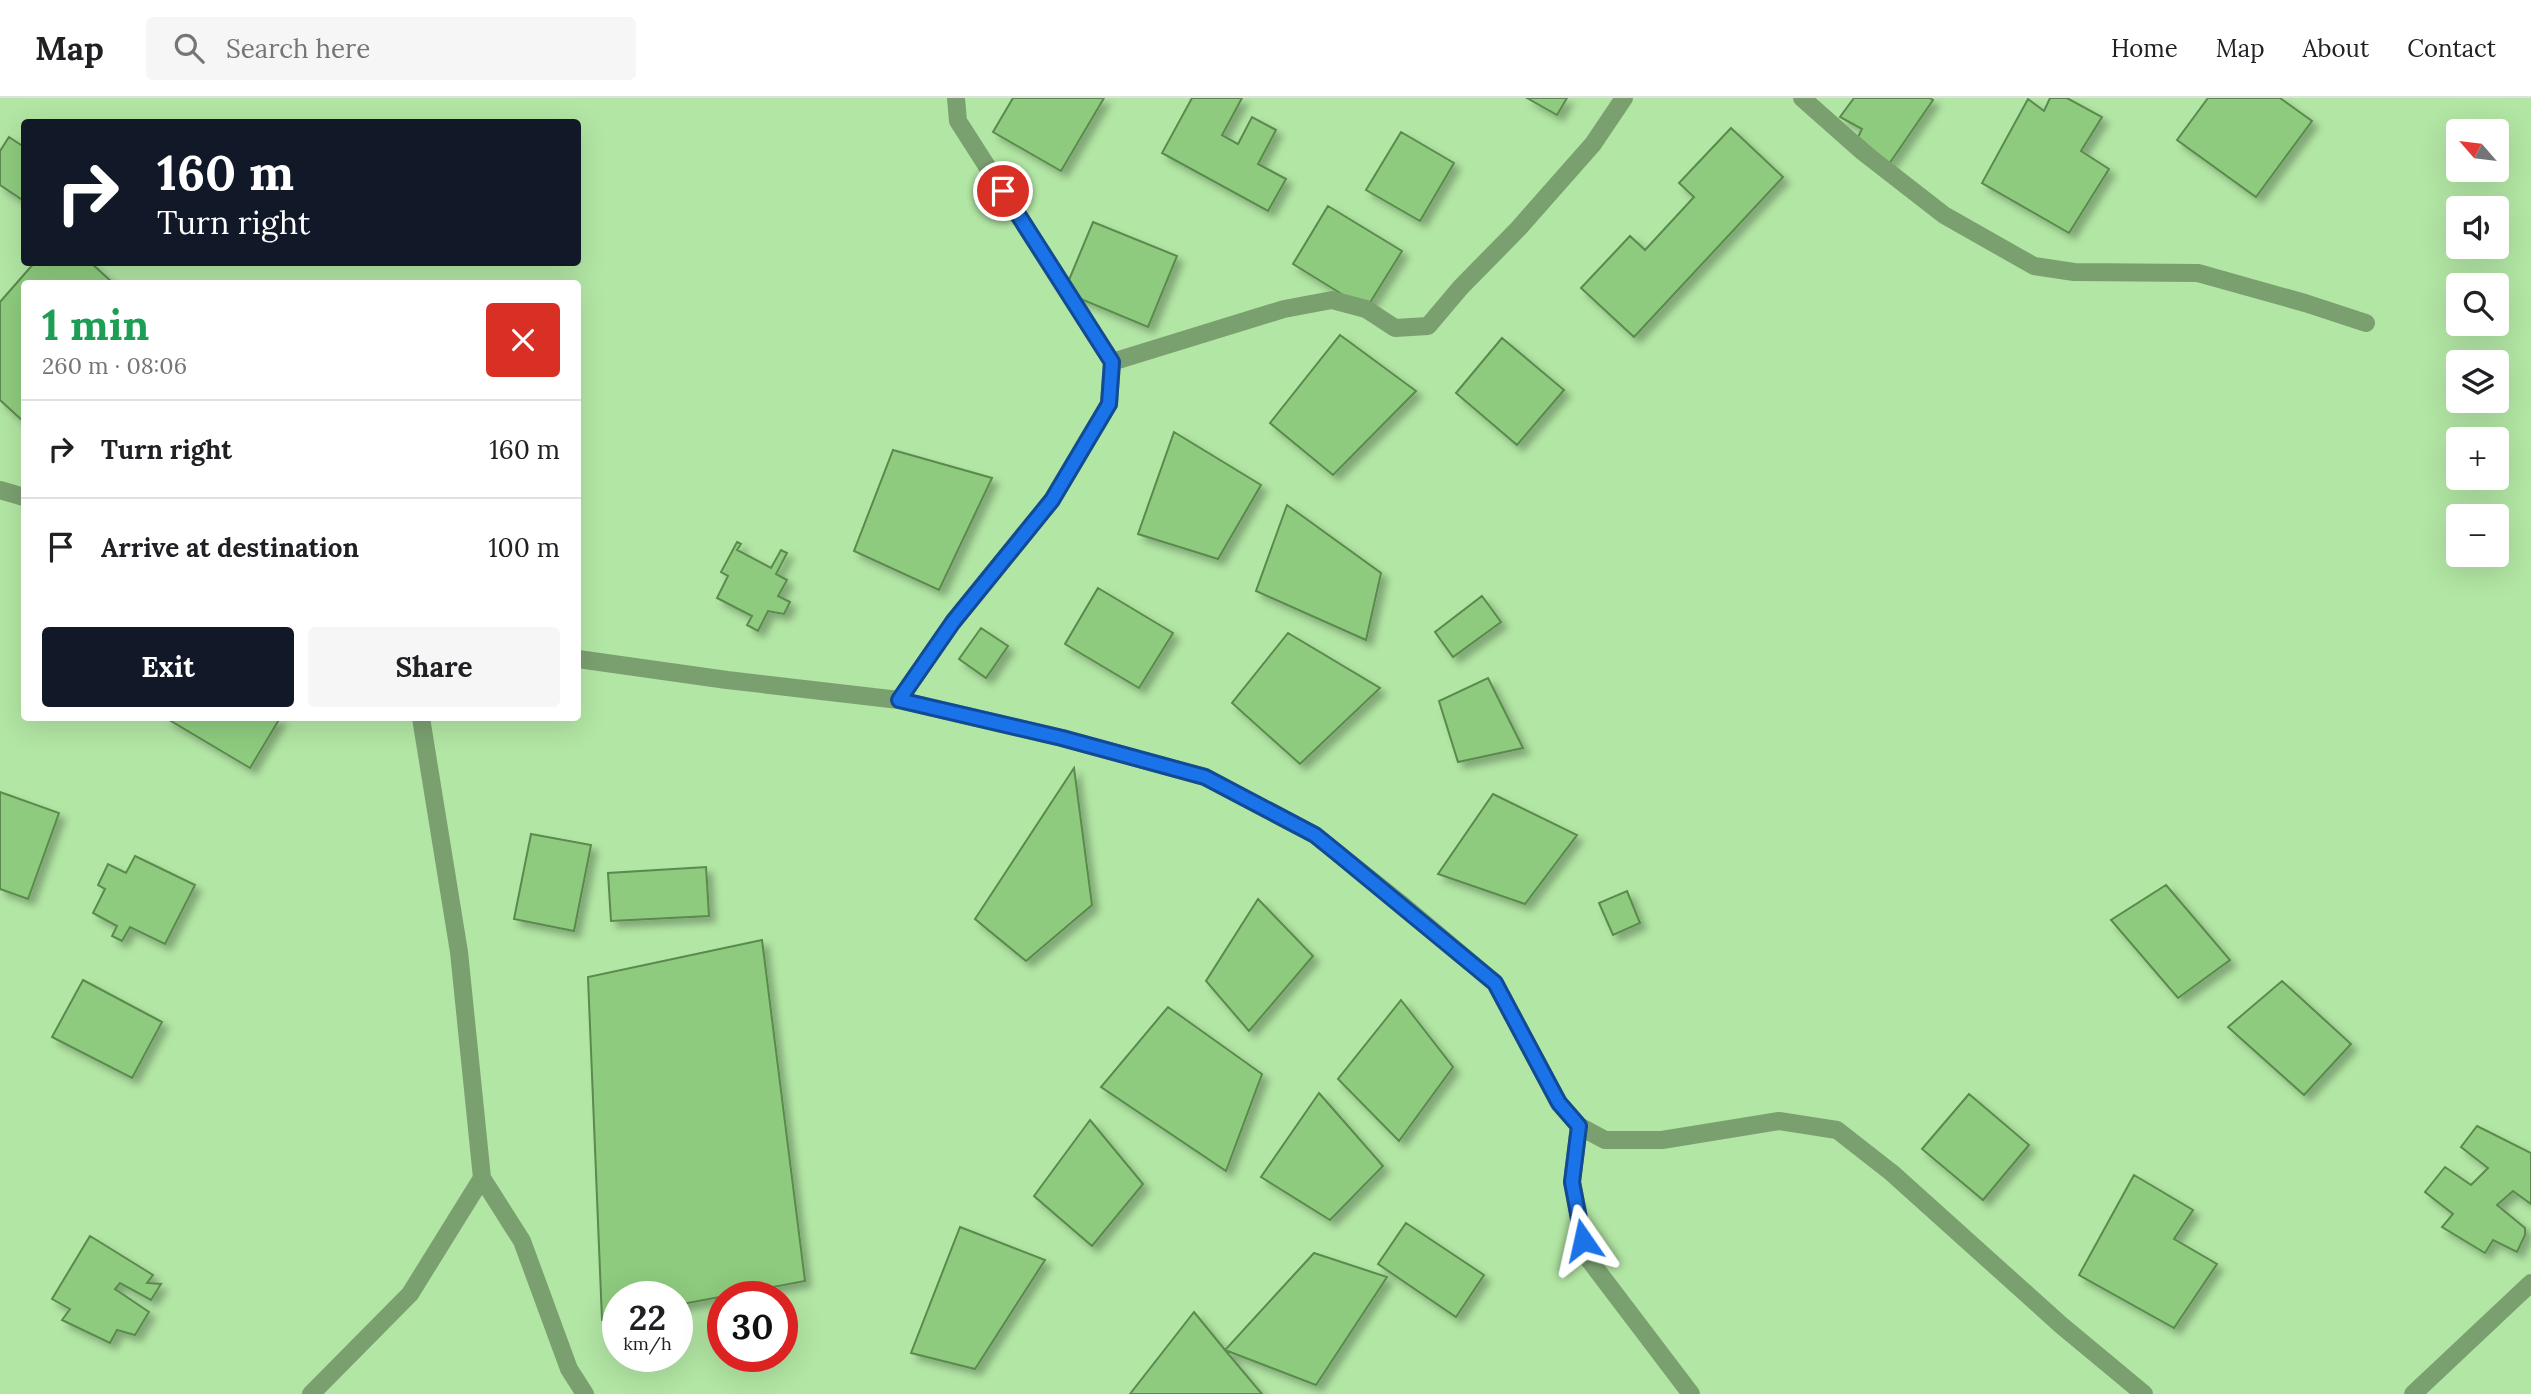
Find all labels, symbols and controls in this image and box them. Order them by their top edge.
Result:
search box [146,17,636,80]
text: Map [35,27,104,69]
icon: search [170,29,208,67]
text: Search here [226,32,370,65]
text: Home [2111,33,2178,64]
text: Map [2216,33,2265,64]
text: About [2303,33,2369,64]
text: Contact [2407,33,2496,64]
north arrow [2446,119,2510,182]
map controls [2446,119,2509,567]
text: 160 m [157,141,294,203]
icon: right [42,147,133,238]
pin [973,161,1033,221]
icon: arrive [984,172,1022,210]
button: sound [2446,196,2509,259]
text: Turn right [157,202,310,243]
button: search [2446,273,2509,336]
text: 1 min [42,298,149,352]
button: close [486,303,560,377]
button: layers [2446,350,2509,413]
text: 260 m · 08:06 [42,351,187,380]
button: + [2446,427,2509,490]
icon: right [42,430,80,468]
text: Turn right [101,433,232,466]
text: 160 m [489,433,560,466]
button: − [2446,504,2509,567]
icon: arrive [42,528,80,566]
text: Arrive at destination [101,531,359,564]
text: 100 m [488,531,560,564]
button: Exit [42,627,294,707]
button: Share [308,627,560,707]
position arrow [1546,1203,1620,1277]
speed limit sign: 30 [707,1281,798,1372]
text: 22 [629,1295,666,1340]
text: km/h [623,1332,672,1355]

